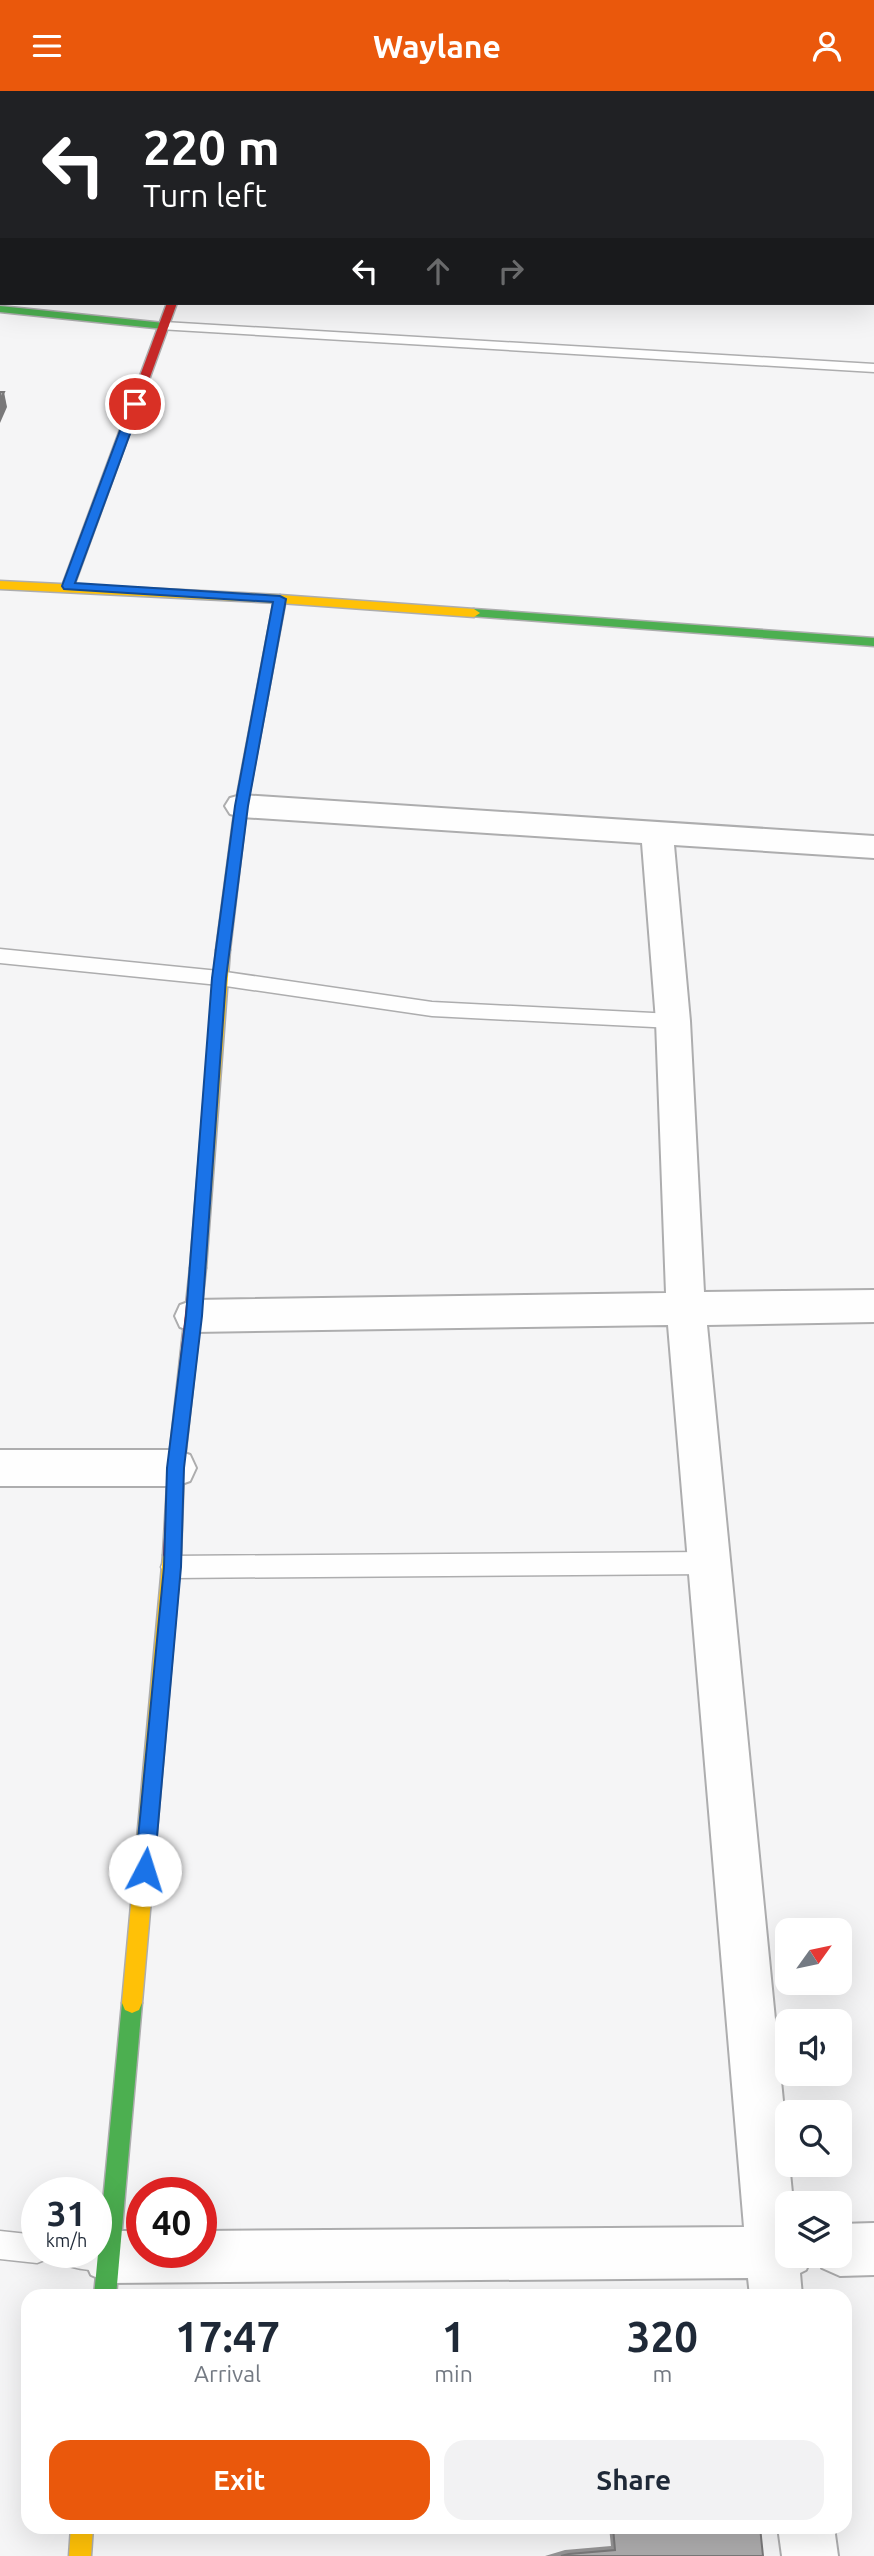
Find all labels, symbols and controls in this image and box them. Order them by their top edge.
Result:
icon: menu [28,27,66,65]
icon: person [808,27,846,65]
text: Waylane [373,28,501,64]
icon: left [28,119,119,210]
text: 220 m [143,119,280,174]
text: Turn left [143,177,267,213]
icon: left [346,252,384,290]
icon: ahead [419,252,457,290]
icon: right [492,252,530,290]
pin [105,374,165,434]
icon: arrive [116,385,154,423]
position arrow [108,1833,182,1907]
north arrow [775,1918,852,1995]
map controls [775,1918,852,2268]
button: sound [775,2009,852,2086]
button: search [775,2100,852,2177]
speed limit sign: 40 [126,2177,217,2268]
button: layers [775,2191,852,2268]
text: 31 [47,2193,86,2233]
text: km/h [46,2230,87,2250]
text: 17:47 [175,2313,280,2360]
text: 1 [442,2313,465,2360]
text: 320 [627,2313,698,2360]
text: Arrival [194,2361,261,2386]
text: min [434,2361,473,2386]
text: m [652,2361,672,2386]
button: Exit [49,2440,430,2520]
button: Share [444,2440,824,2520]

